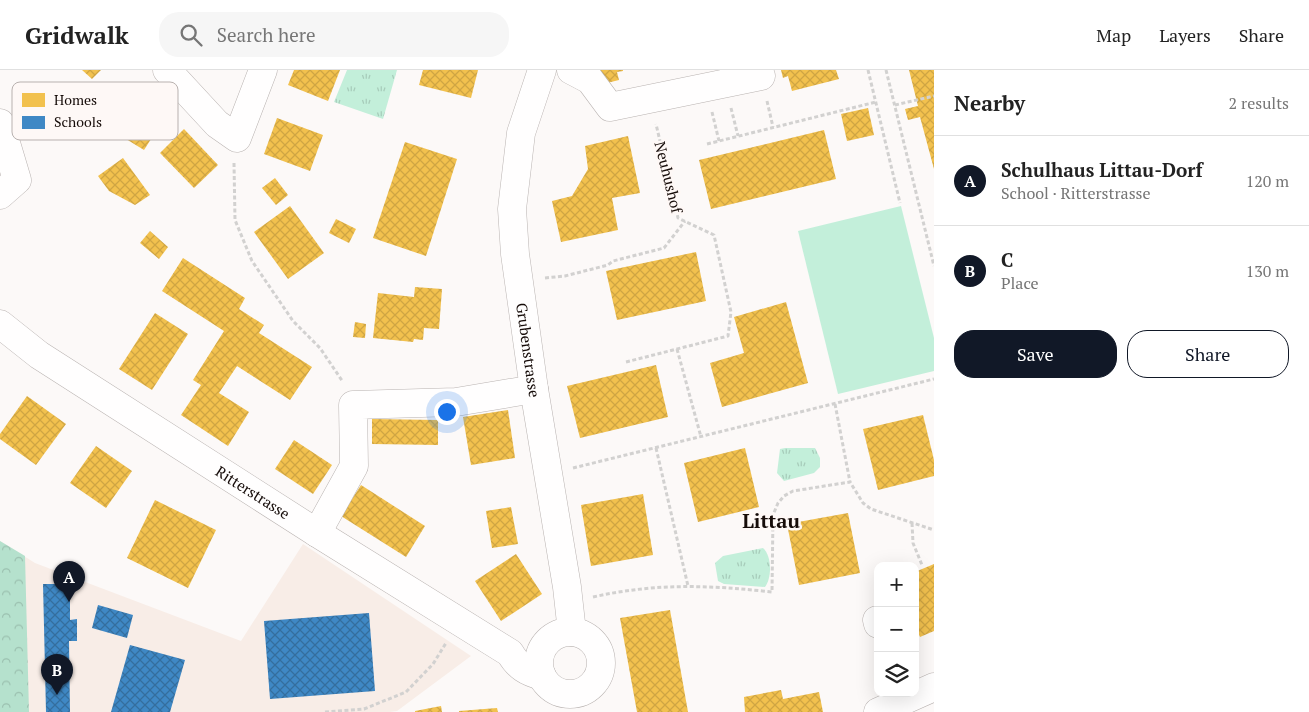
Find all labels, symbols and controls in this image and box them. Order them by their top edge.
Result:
search box [159,12,509,57]
text: Gridwalk [25,19,129,51]
icon: search [177,21,205,49]
text: Search here [217,22,316,47]
text: Map [1096,23,1131,47]
text: Layers [1159,23,1211,47]
text: Share [1239,23,1284,47]
legend [12,82,178,140]
text: Nearby [954,89,1025,117]
text: Homes [54,90,97,109]
text: 2 results [1229,92,1289,114]
text: Schools [54,112,102,131]
street label: Neuhushof [650,139,688,216]
text: Schulhaus Littau-Dorf [1001,157,1203,182]
text: A [964,170,976,192]
text: 120 m [1246,170,1289,192]
text: School · Ritterstrasse [1001,182,1151,204]
text: C [1001,247,1013,272]
text: B [965,260,975,282]
text: 130 m [1246,260,1289,282]
text: Place [1001,272,1039,294]
street label: Grubenstrasse [512,301,545,399]
button: Save [954,330,1117,378]
button: Share [1127,330,1289,378]
your location [434,399,460,425]
street label: Ritterstrasse [212,461,294,523]
district label: Littau [742,507,800,534]
pin: A [53,561,85,602]
map controls [874,562,919,697]
button: + [874,562,919,607]
button: − [874,607,919,652]
button: layers [874,652,919,697]
pin: B [41,654,73,695]

